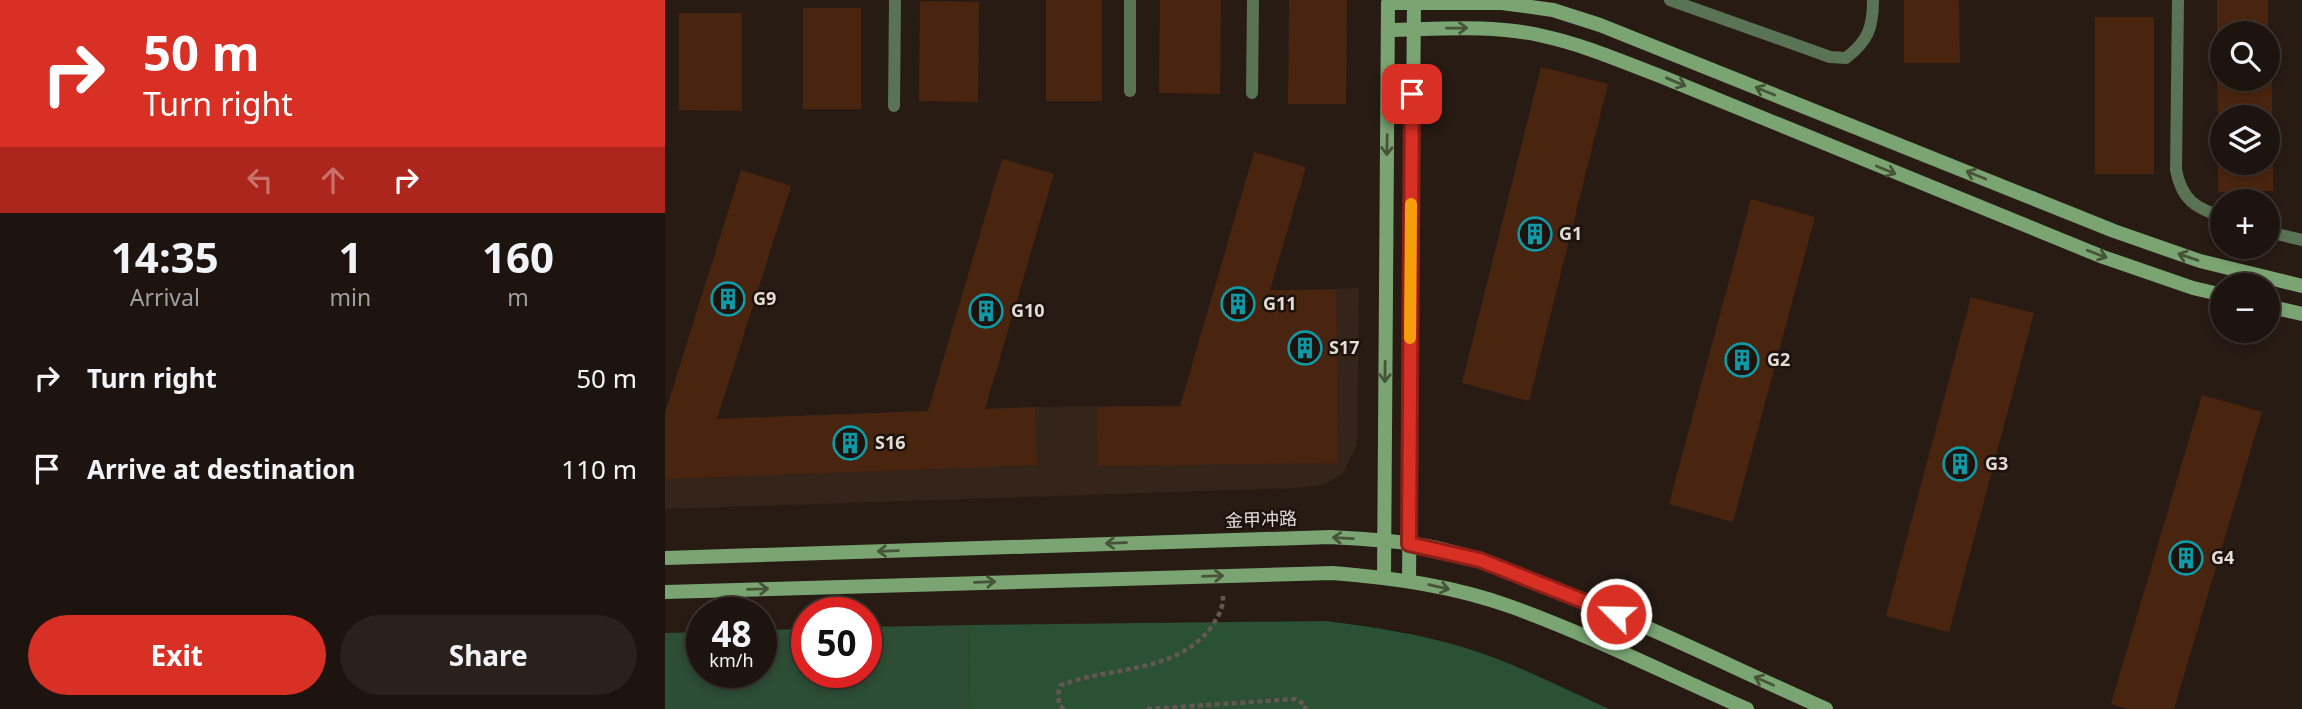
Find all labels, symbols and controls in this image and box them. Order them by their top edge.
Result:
text: 50 m [143,19,260,85]
map controls [2210,21,2280,343]
button: search [2210,21,2280,91]
one-way arrow [1445,22,1468,35]
icon: right [28,28,119,119]
pin [1382,64,1442,124]
icon: arrive [1393,75,1431,113]
one-way arrow [1664,76,1686,89]
text: Turn right [143,82,293,125]
one-way arrow [1755,83,1776,96]
button: layers [2210,105,2280,175]
one-way arrow [1380,133,1394,156]
icon: left [241,161,279,199]
icon: ahead [314,161,352,199]
icon: right [387,161,425,199]
one-way arrow [1874,164,1896,177]
one-way arrow [1966,168,1988,181]
button: + [2210,189,2280,259]
building icon: G1 [1516,215,1554,253]
place label: G1 [1559,221,1582,245]
text: 14:35 [111,228,219,285]
text: 1 [338,228,362,285]
text: 160 [482,228,554,285]
one-way arrow [2085,249,2107,262]
one-way arrow [2178,250,2200,262]
button: − [2210,273,2280,343]
building icon: G9 [709,280,747,318]
text: Arrival [130,281,200,313]
text: min [330,281,371,313]
text: m [507,281,529,313]
building icon: G11 [1219,285,1257,323]
place label: G9 [753,286,776,310]
place label: G11 [1263,291,1297,315]
building icon: G10 [967,292,1005,330]
place label: G10 [1011,298,1045,322]
building icon: S17 [1286,329,1324,367]
place label: S17 [1329,335,1360,359]
building icon: G2 [1723,341,1761,379]
place label: G2 [1767,347,1790,371]
icon: right [28,359,66,397]
text: Turn right [87,360,217,396]
text: 50 m [576,360,637,396]
one-way arrow [1378,361,1391,384]
building icon: S16 [831,424,869,462]
place label: S16 [875,430,906,454]
building icon: G3 [1941,445,1979,483]
icon: arrive [28,450,66,488]
text: Arrive at destination [87,451,356,487]
text: 110 m [561,451,637,487]
place label: G3 [1985,451,2008,475]
street label: 金甲冲路 [1225,506,1297,532]
one-way arrow [1332,531,1355,544]
one-way arrow [1104,537,1127,550]
building icon: G4 [2167,539,2205,577]
one-way arrow [877,544,900,557]
place label: G4 [2211,545,2234,569]
one-way arrow [1201,569,1224,582]
one-way arrow [973,575,996,588]
position arrow [1579,577,1653,651]
one-way arrow [1427,580,1450,594]
one-way arrow [746,582,769,595]
speed limit sign: 50 [791,597,882,688]
text: 48 [711,610,752,657]
button: Exit [28,615,326,695]
button: Share [340,615,637,695]
text: km/h [709,648,754,672]
one-way arrow [1753,674,1775,687]

